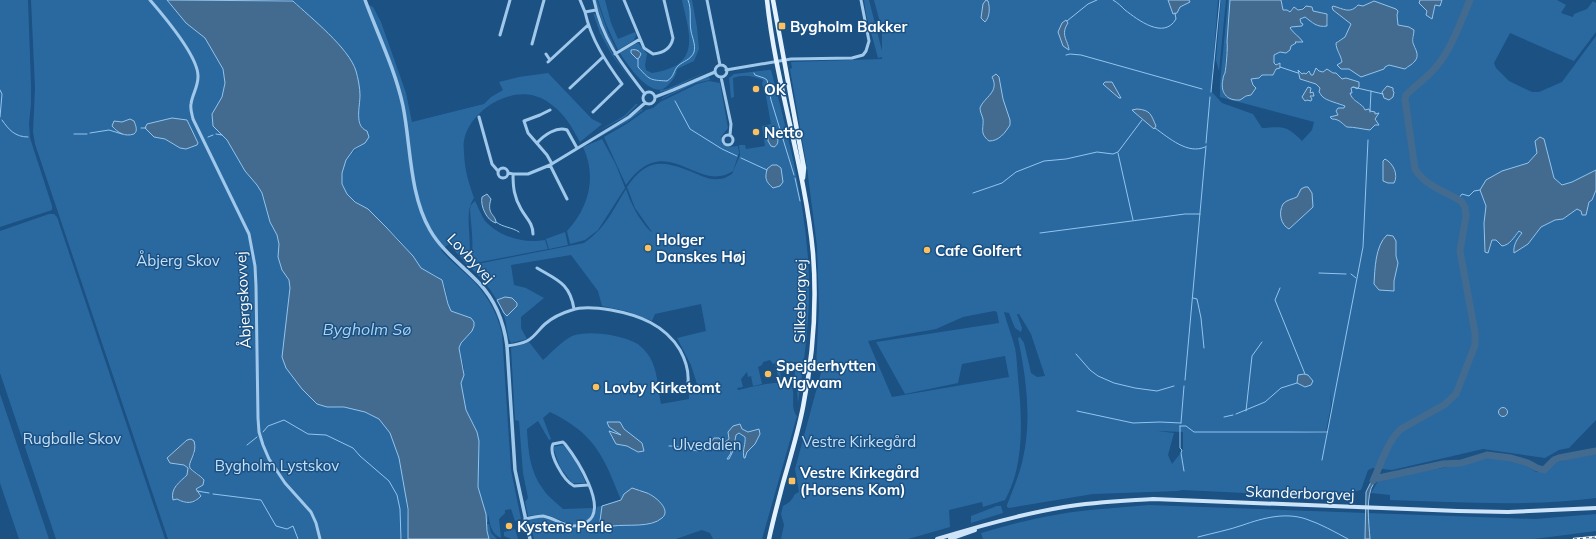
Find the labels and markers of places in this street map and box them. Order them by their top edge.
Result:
place label: Bygholm Bakker [790,17,907,36]
marker: Bygholm Bakker [777,21,787,31]
place label: OK [764,80,787,99]
marker: OK [751,84,761,94]
place label: Netto [764,123,803,142]
marker: Netto [751,127,761,137]
place label: Holger Danskes Høj [656,230,746,266]
place label: Cafe Golfert [935,241,1022,260]
marker: Holger Danskes Høj [643,243,653,253]
marker: Cafe Golfert [922,245,932,255]
place label: Spejderhytten Wigwam [776,356,876,392]
marker: Spejderhytten Wigwam [763,369,773,379]
place label: Lovby Kirketomt [604,378,721,397]
marker: Lovby Kirketomt [591,382,601,392]
place label: Vestre Kirkegård (Horsens Kom) [799,463,919,499]
marker: Vestre Kirkegård (Horsens Kom) [787,476,797,486]
place label: Kystens Perle [517,517,612,536]
marker: Kystens Perle [504,521,514,531]

